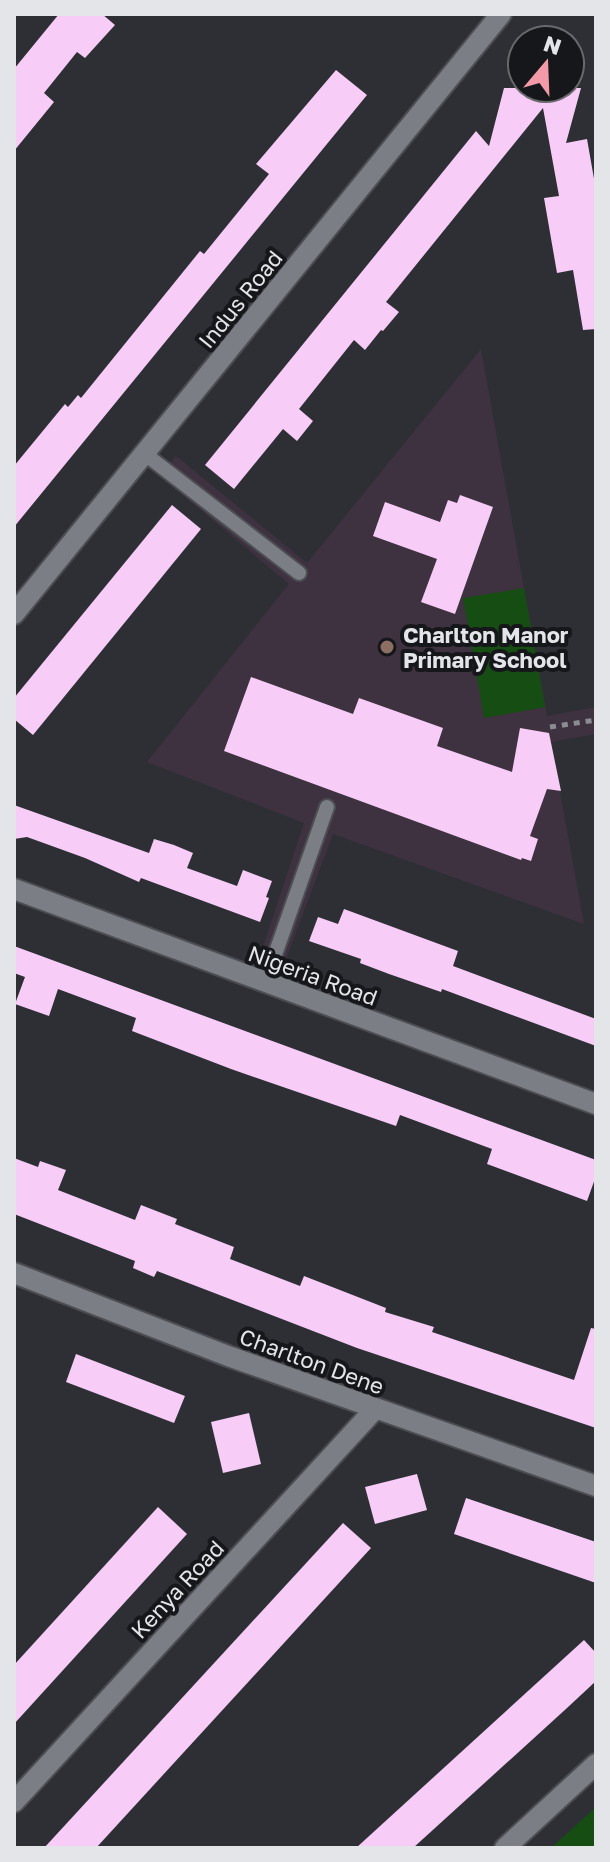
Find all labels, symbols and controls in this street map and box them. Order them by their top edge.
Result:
north arrow [506,24,586,104]
text: N [540,29,565,60]
street label: Indus Road [192,245,288,353]
place label: Charlton Manor Primary School [403,621,569,673]
marker: Charlton Manor Primary School [378,638,396,656]
street label: Nigeria Road [245,939,381,1011]
street label: Charlton Dene [236,1322,388,1400]
street label: Kenya Road [125,1534,229,1644]

